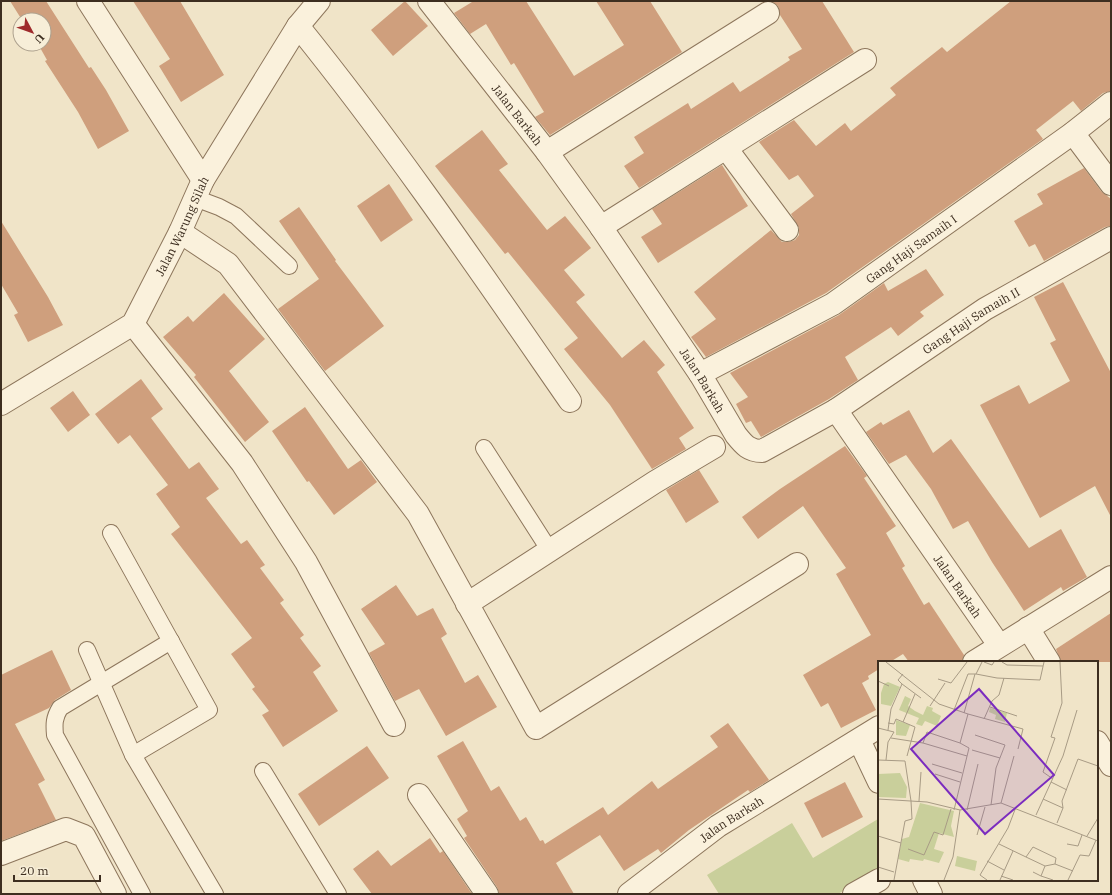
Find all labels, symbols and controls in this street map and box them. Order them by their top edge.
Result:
north arrow [12,12,52,52]
text: U [31,31,48,47]
street label: Jalan Barkah [489,81,547,148]
street label: Jalan Warung Silah [151,172,212,278]
street label: Gang Haji Samaih I [862,211,959,286]
street label: Gang Haji Samaih II [919,284,1022,357]
street label: Jalan Barkah [677,345,729,416]
street label: Jalan Barkah [931,552,986,621]
inset map [878,661,1098,881]
street label: Jalan Barkah [696,792,766,845]
scale bar [14,857,100,883]
text: 20 m [20,863,49,878]

